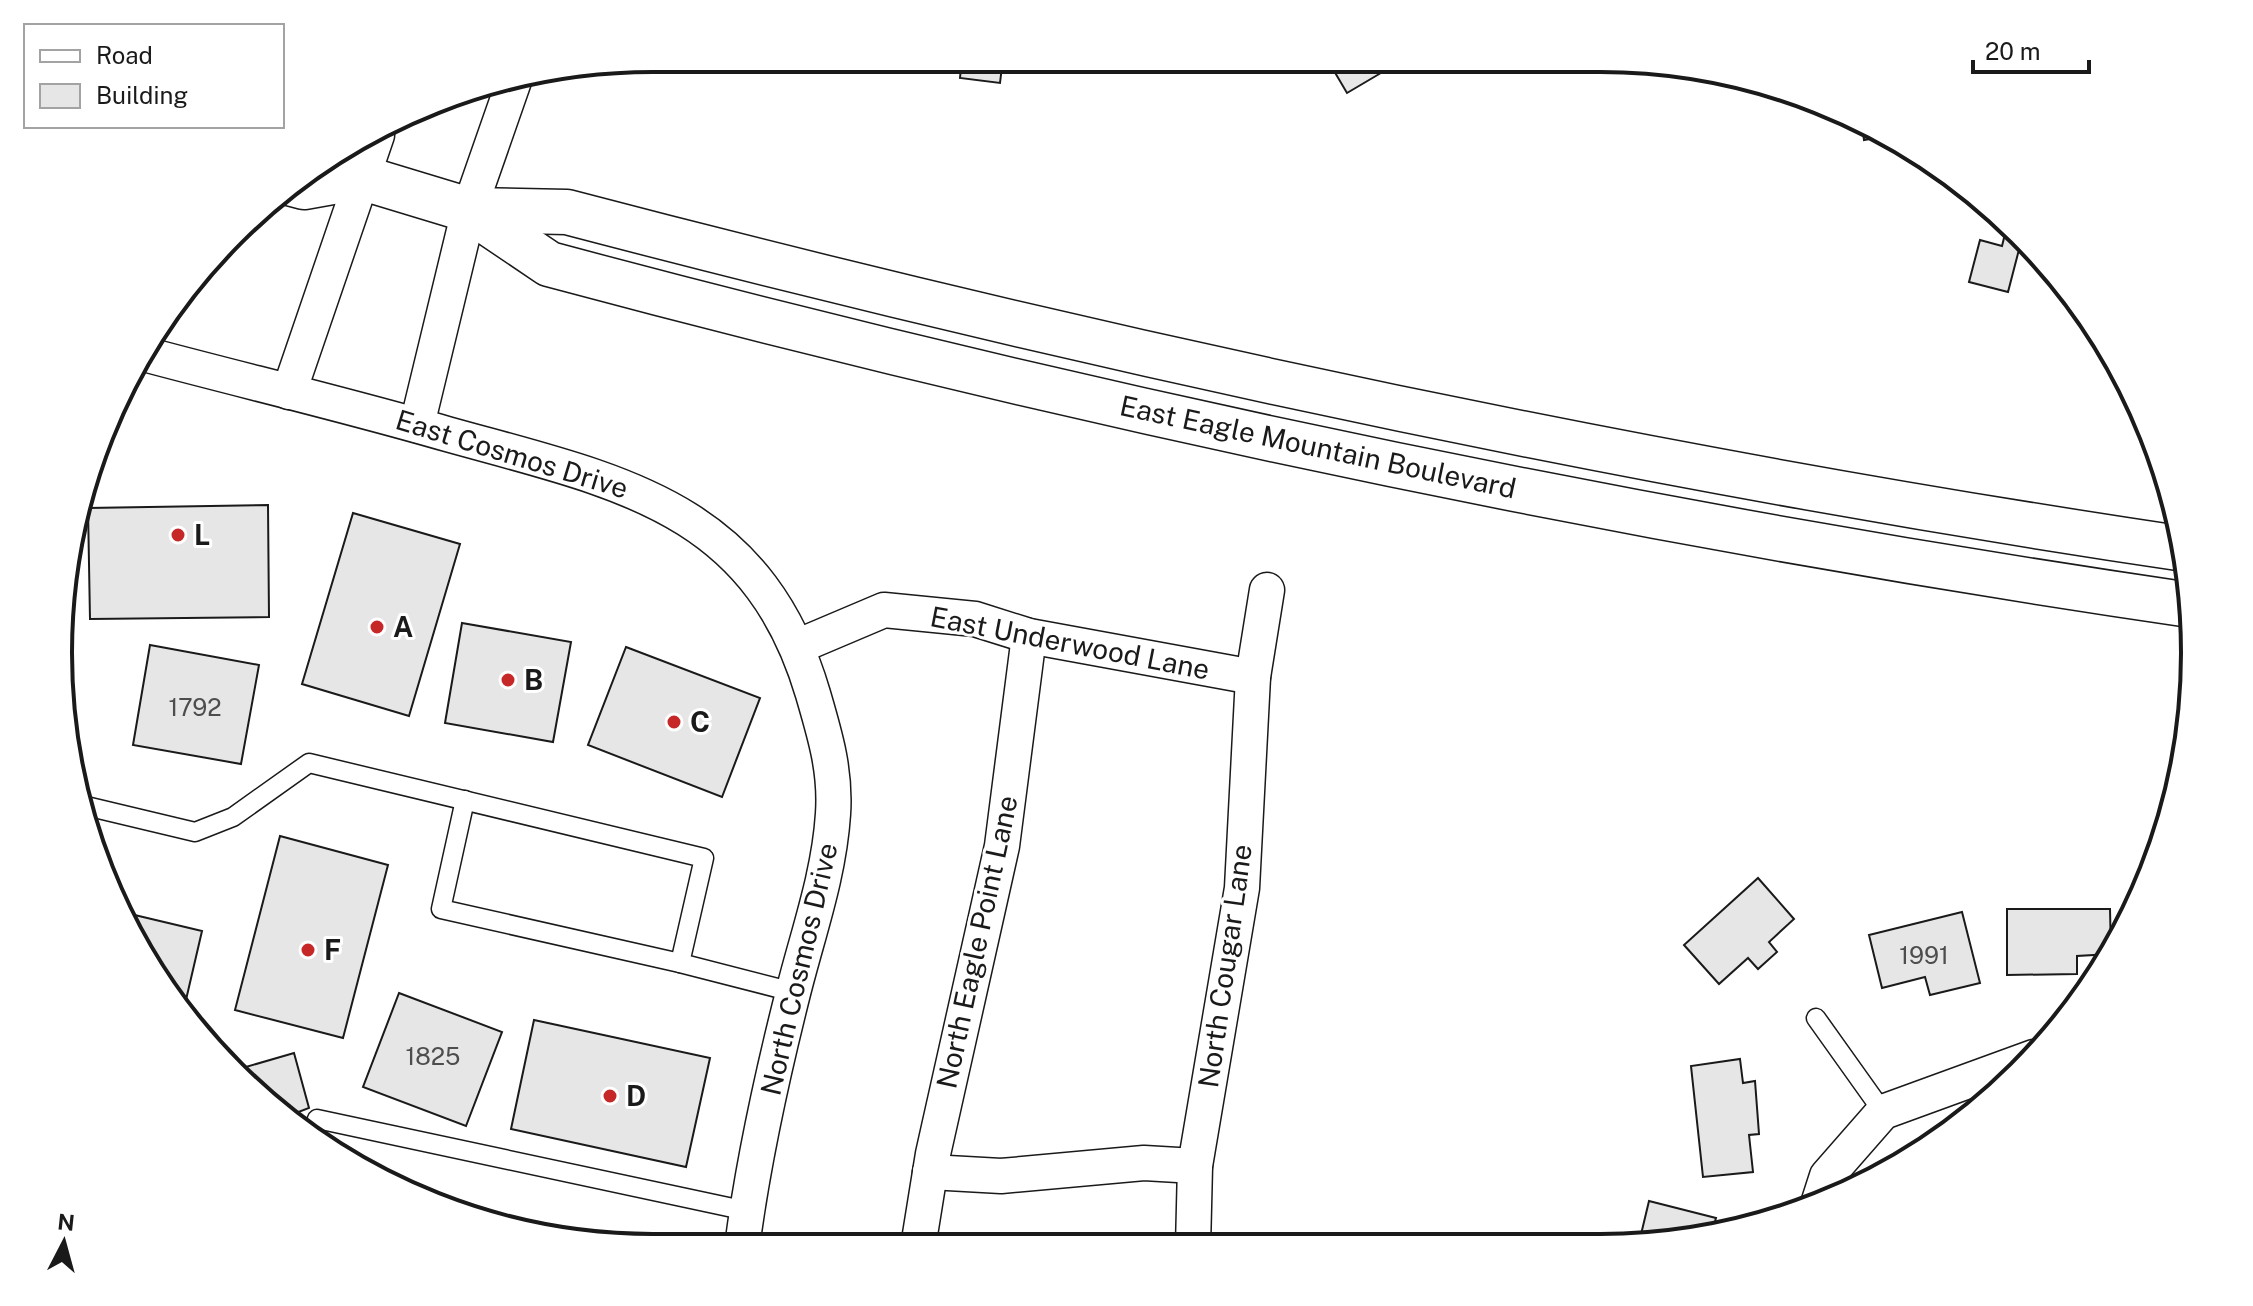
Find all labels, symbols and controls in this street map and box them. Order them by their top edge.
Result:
legend [24,24,284,128]
scale bar [1973,24,2089,74]
text: 20 m [1985,37,2041,65]
text: Road [96,41,153,69]
text: Building [96,81,188,109]
street label: East Eagle Mountain Boulevard [1117,388,1519,505]
street label: East Cosmos Drive [392,403,632,505]
place label: L [194,518,210,551]
marker: L [169,526,187,544]
street label: East Underwood Lane [928,599,1212,686]
place label: A [393,610,413,643]
marker: A [368,618,386,636]
place label: B [524,663,543,696]
marker: B [499,671,517,689]
house number: 1792 [169,693,222,721]
place label: C [690,705,710,738]
marker: C [665,713,683,731]
street label: North Eagle Point Lane [929,792,1024,1091]
street label: North Cosmos Drive [753,839,844,1098]
street label: North Cougar Lane [1191,842,1258,1090]
place label: F [324,933,341,966]
marker: F [299,941,317,959]
house number: 1991 [1899,941,1949,969]
house number: 1825 [406,1042,461,1070]
place label: D [626,1079,646,1112]
marker: D [601,1087,619,1105]
north arrow [24,1202,104,1282]
text: N [56,1208,76,1236]

